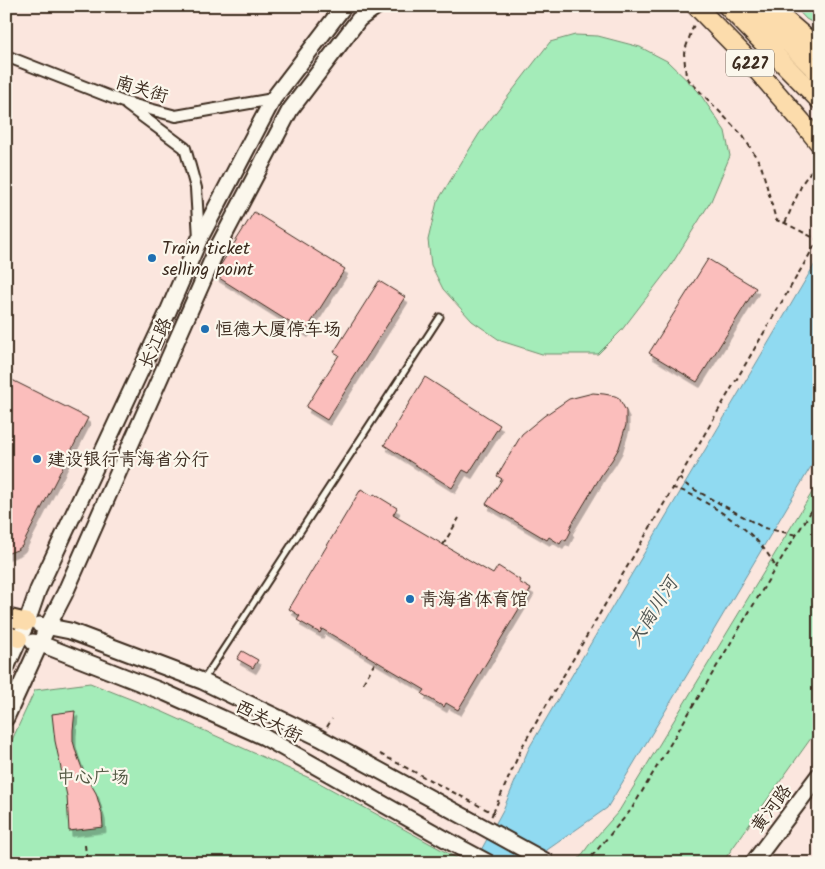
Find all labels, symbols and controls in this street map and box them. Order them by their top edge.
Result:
road number: G227 [726,49,774,76]
street label: 南关街 [112,69,172,112]
place label: Train ticket selling point [162,235,255,285]
marker: Train ticket selling point [146,252,158,264]
street label: 长江路 [132,313,181,374]
place label: 恒德大厦停车场 [215,316,341,345]
marker: 恒德大厦停车场 [199,323,211,335]
place label: 建设银行青海省分行 [47,446,209,475]
marker: 建设银行青海省分行 [31,453,43,465]
water label: 大南川河 [621,569,688,652]
place label: 青海省体育馆 [420,586,528,615]
marker: 青海省体育馆 [404,593,416,605]
street label: 西关大街 [230,693,307,752]
park label: 中心广场 [57,764,129,793]
street label: 黄河路 [744,779,800,839]

